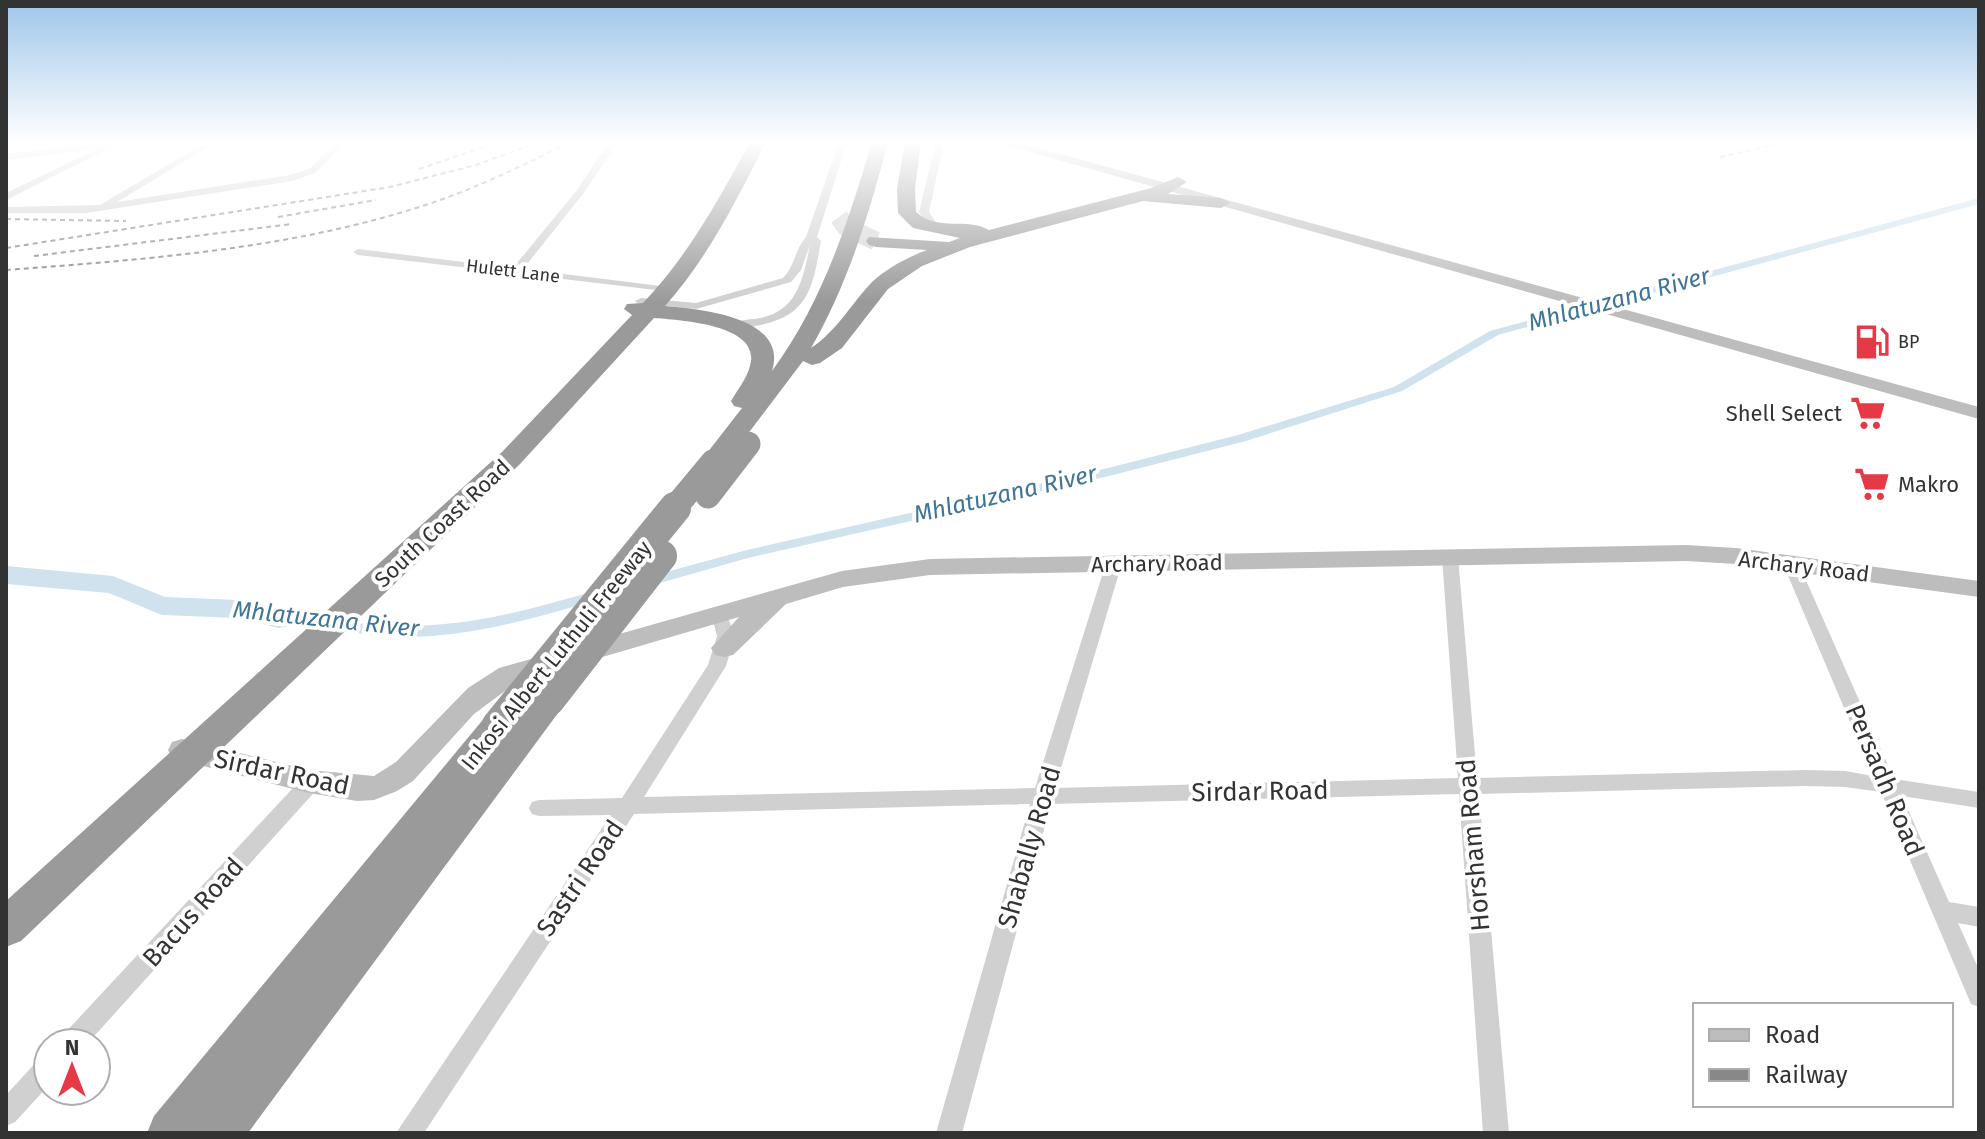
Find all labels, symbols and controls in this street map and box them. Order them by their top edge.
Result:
street label: Hulett Lane [465,254,561,288]
water label: Mhlatuzana River [1525,261,1714,337]
fuel station icon: BP [1853,323,1891,361]
place label: BP [1898,331,1919,353]
supermarket icon: Shell Select [1849,394,1887,432]
place label: Shell Select [1726,400,1842,427]
street label: South Coast Road [369,454,516,593]
water label: Mhlatuzana River [911,459,1100,529]
supermarket icon: Makro [1853,465,1891,503]
place label: Makro [1898,471,1959,498]
street label: Inkosi Albert Luthuli Freeway [455,535,657,775]
street label: Archary Road [1737,545,1871,588]
street label: Archary Road [1091,549,1223,578]
water label: Mhlatuzana River [232,595,421,643]
street label: Persadh Road [1839,700,1930,861]
street label: Sirdar Road [212,743,352,802]
street label: Horsham Road [1451,757,1496,933]
street label: Shabally Road [992,762,1067,932]
street label: Sirdar Road [1191,775,1329,808]
street label: Sastri Road [530,814,631,942]
street label: Bacus Road [136,851,250,973]
legend [1693,1003,1953,1107]
text: Road [1765,1021,1820,1049]
north arrow [32,1027,112,1107]
text: N [65,1034,79,1061]
text: Railway [1765,1061,1848,1089]

